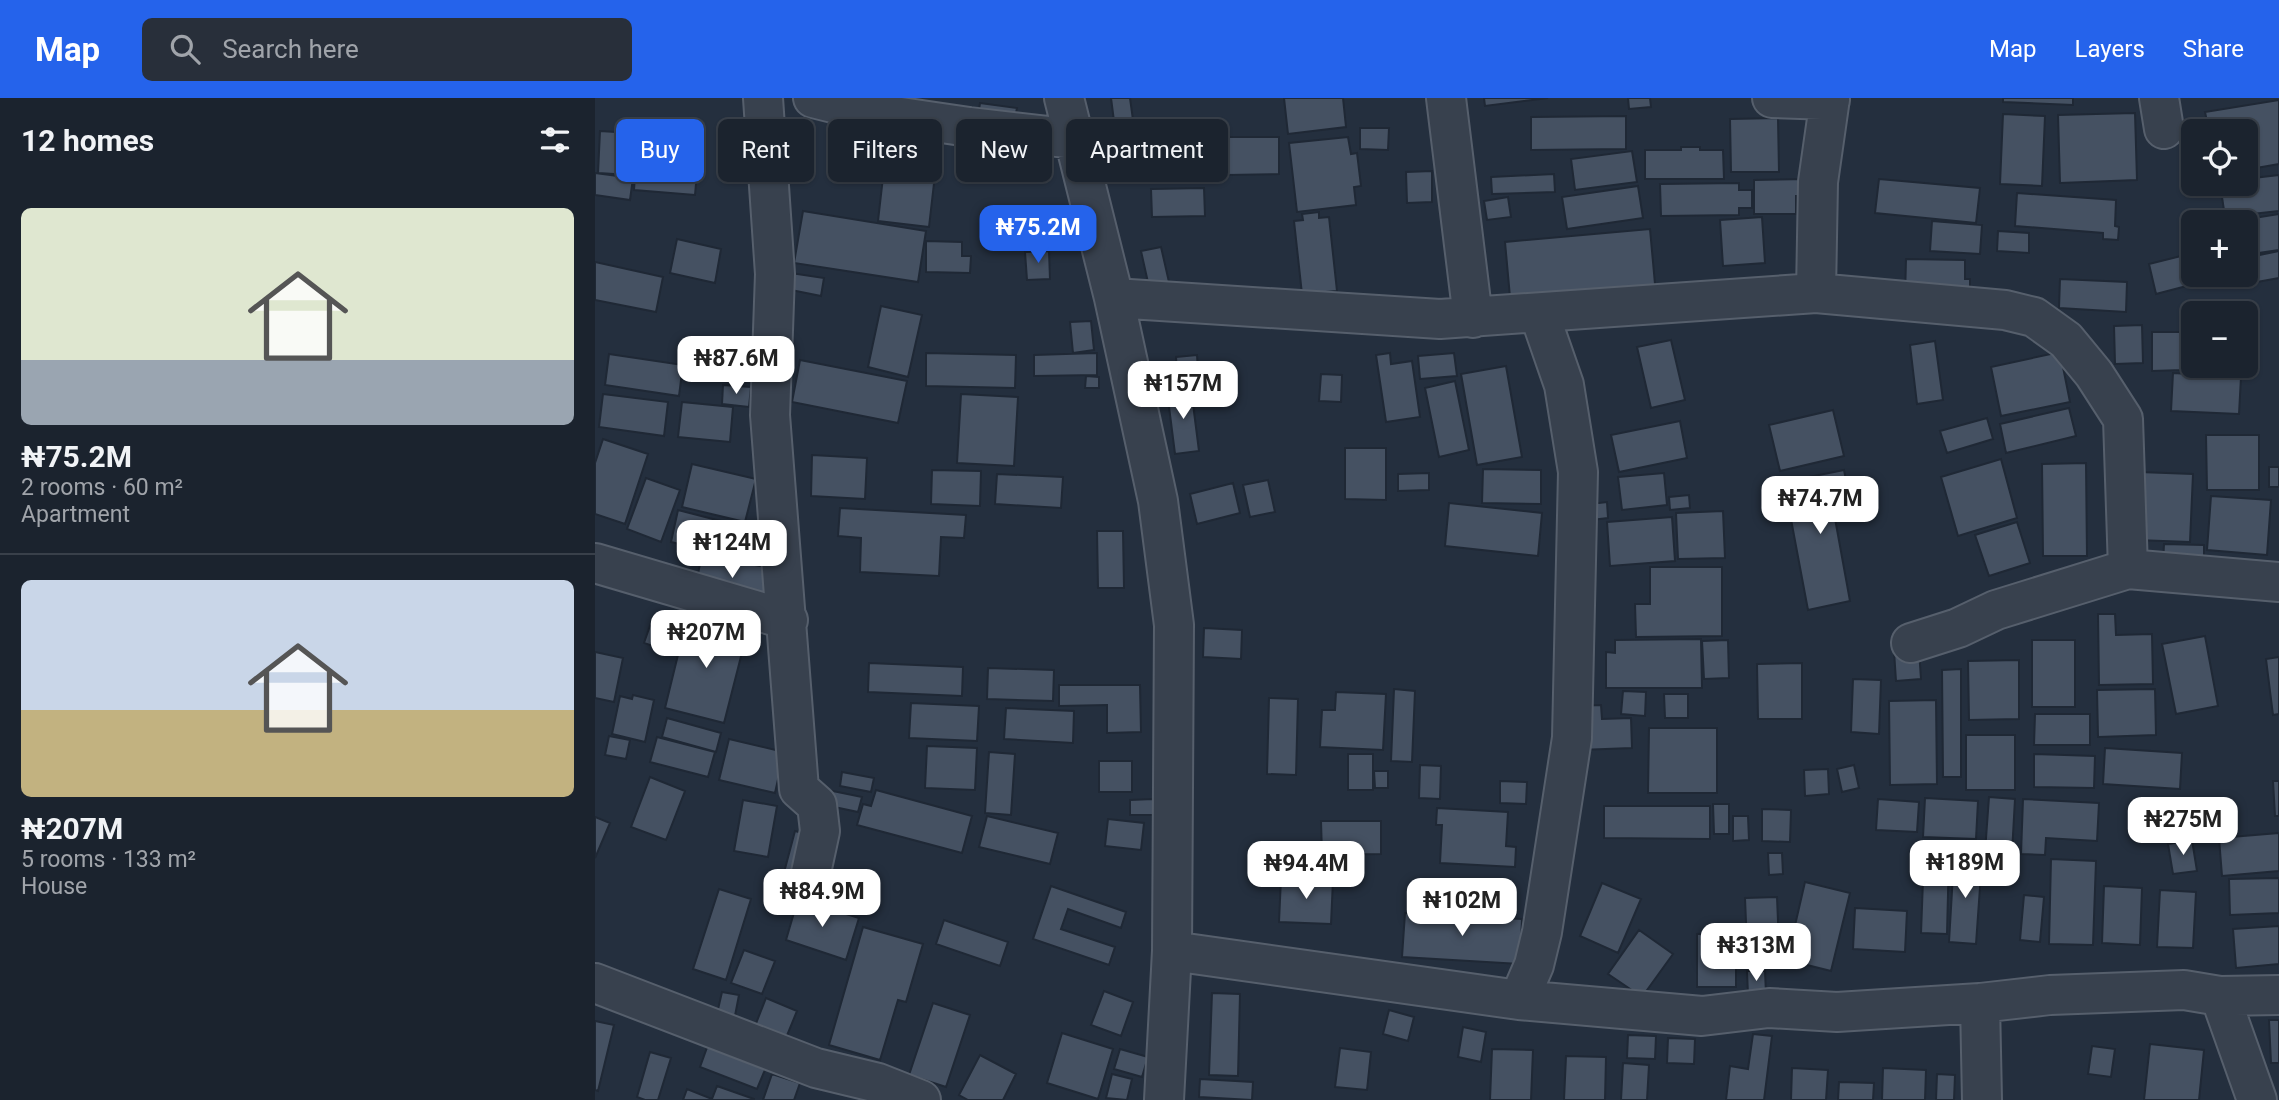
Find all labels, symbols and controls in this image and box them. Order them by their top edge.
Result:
search box [142,18,632,81]
text: Map [35,30,100,69]
icon: search [166,30,204,68]
text: Search here [222,34,359,64]
text: Map [1989,35,2037,63]
text: Layers [2075,35,2145,63]
text: Share [2183,35,2244,63]
chip: Buy [616,119,704,182]
chip: Rent [718,119,814,182]
chip: Filters [828,119,942,182]
chip: New [956,119,1052,182]
chip: Apartment [1066,119,1228,182]
map controls [2181,119,2258,378]
button: locate [2181,119,2258,196]
icon: filters [536,121,574,159]
text: 12 homes [21,123,154,158]
pin: ₦75.2M [981,206,1095,265]
button: + [2181,210,2258,287]
text: ₦75.2M [995,214,1081,241]
icon: home [235,253,361,379]
button: − [2181,301,2258,378]
pin: ₦87.6M [679,336,793,396]
text: ₦87.6M [693,345,779,372]
pin: ₦157M [1134,362,1232,421]
text: ₦157M [1144,370,1222,397]
text: ₦75.2M [21,439,132,474]
text: 2 rooms · 60 m² [21,474,183,501]
pin: ₦74.7M [1763,476,1877,536]
text: ₦74.7M [1777,485,1863,512]
text: Apartment [21,501,130,528]
pin: ₦124M [683,520,781,580]
text: ₦124M [693,529,771,556]
pin: ₦207M [657,610,755,670]
text: ₦207M [667,619,745,646]
icon: home [235,625,361,751]
pin: ₦275M [2134,798,2232,857]
text: ₦275M [2144,806,2222,833]
text: ₦207M [21,811,123,846]
pin: ₦189M [1916,840,2014,900]
pin: ₦94.4M [1249,842,1363,901]
text: 5 rooms · 133 m² [21,846,196,873]
text: ₦189M [1926,849,2004,876]
text: ₦94.4M [1263,850,1349,877]
pin: ₦84.9M [765,870,879,929]
text: House [21,873,87,900]
text: ₦84.9M [779,878,865,905]
pin: ₦102M [1413,878,1511,938]
text: ₦102M [1423,887,1501,914]
pin: ₦313M [1707,924,1805,983]
text: ₦313M [1717,932,1795,959]

